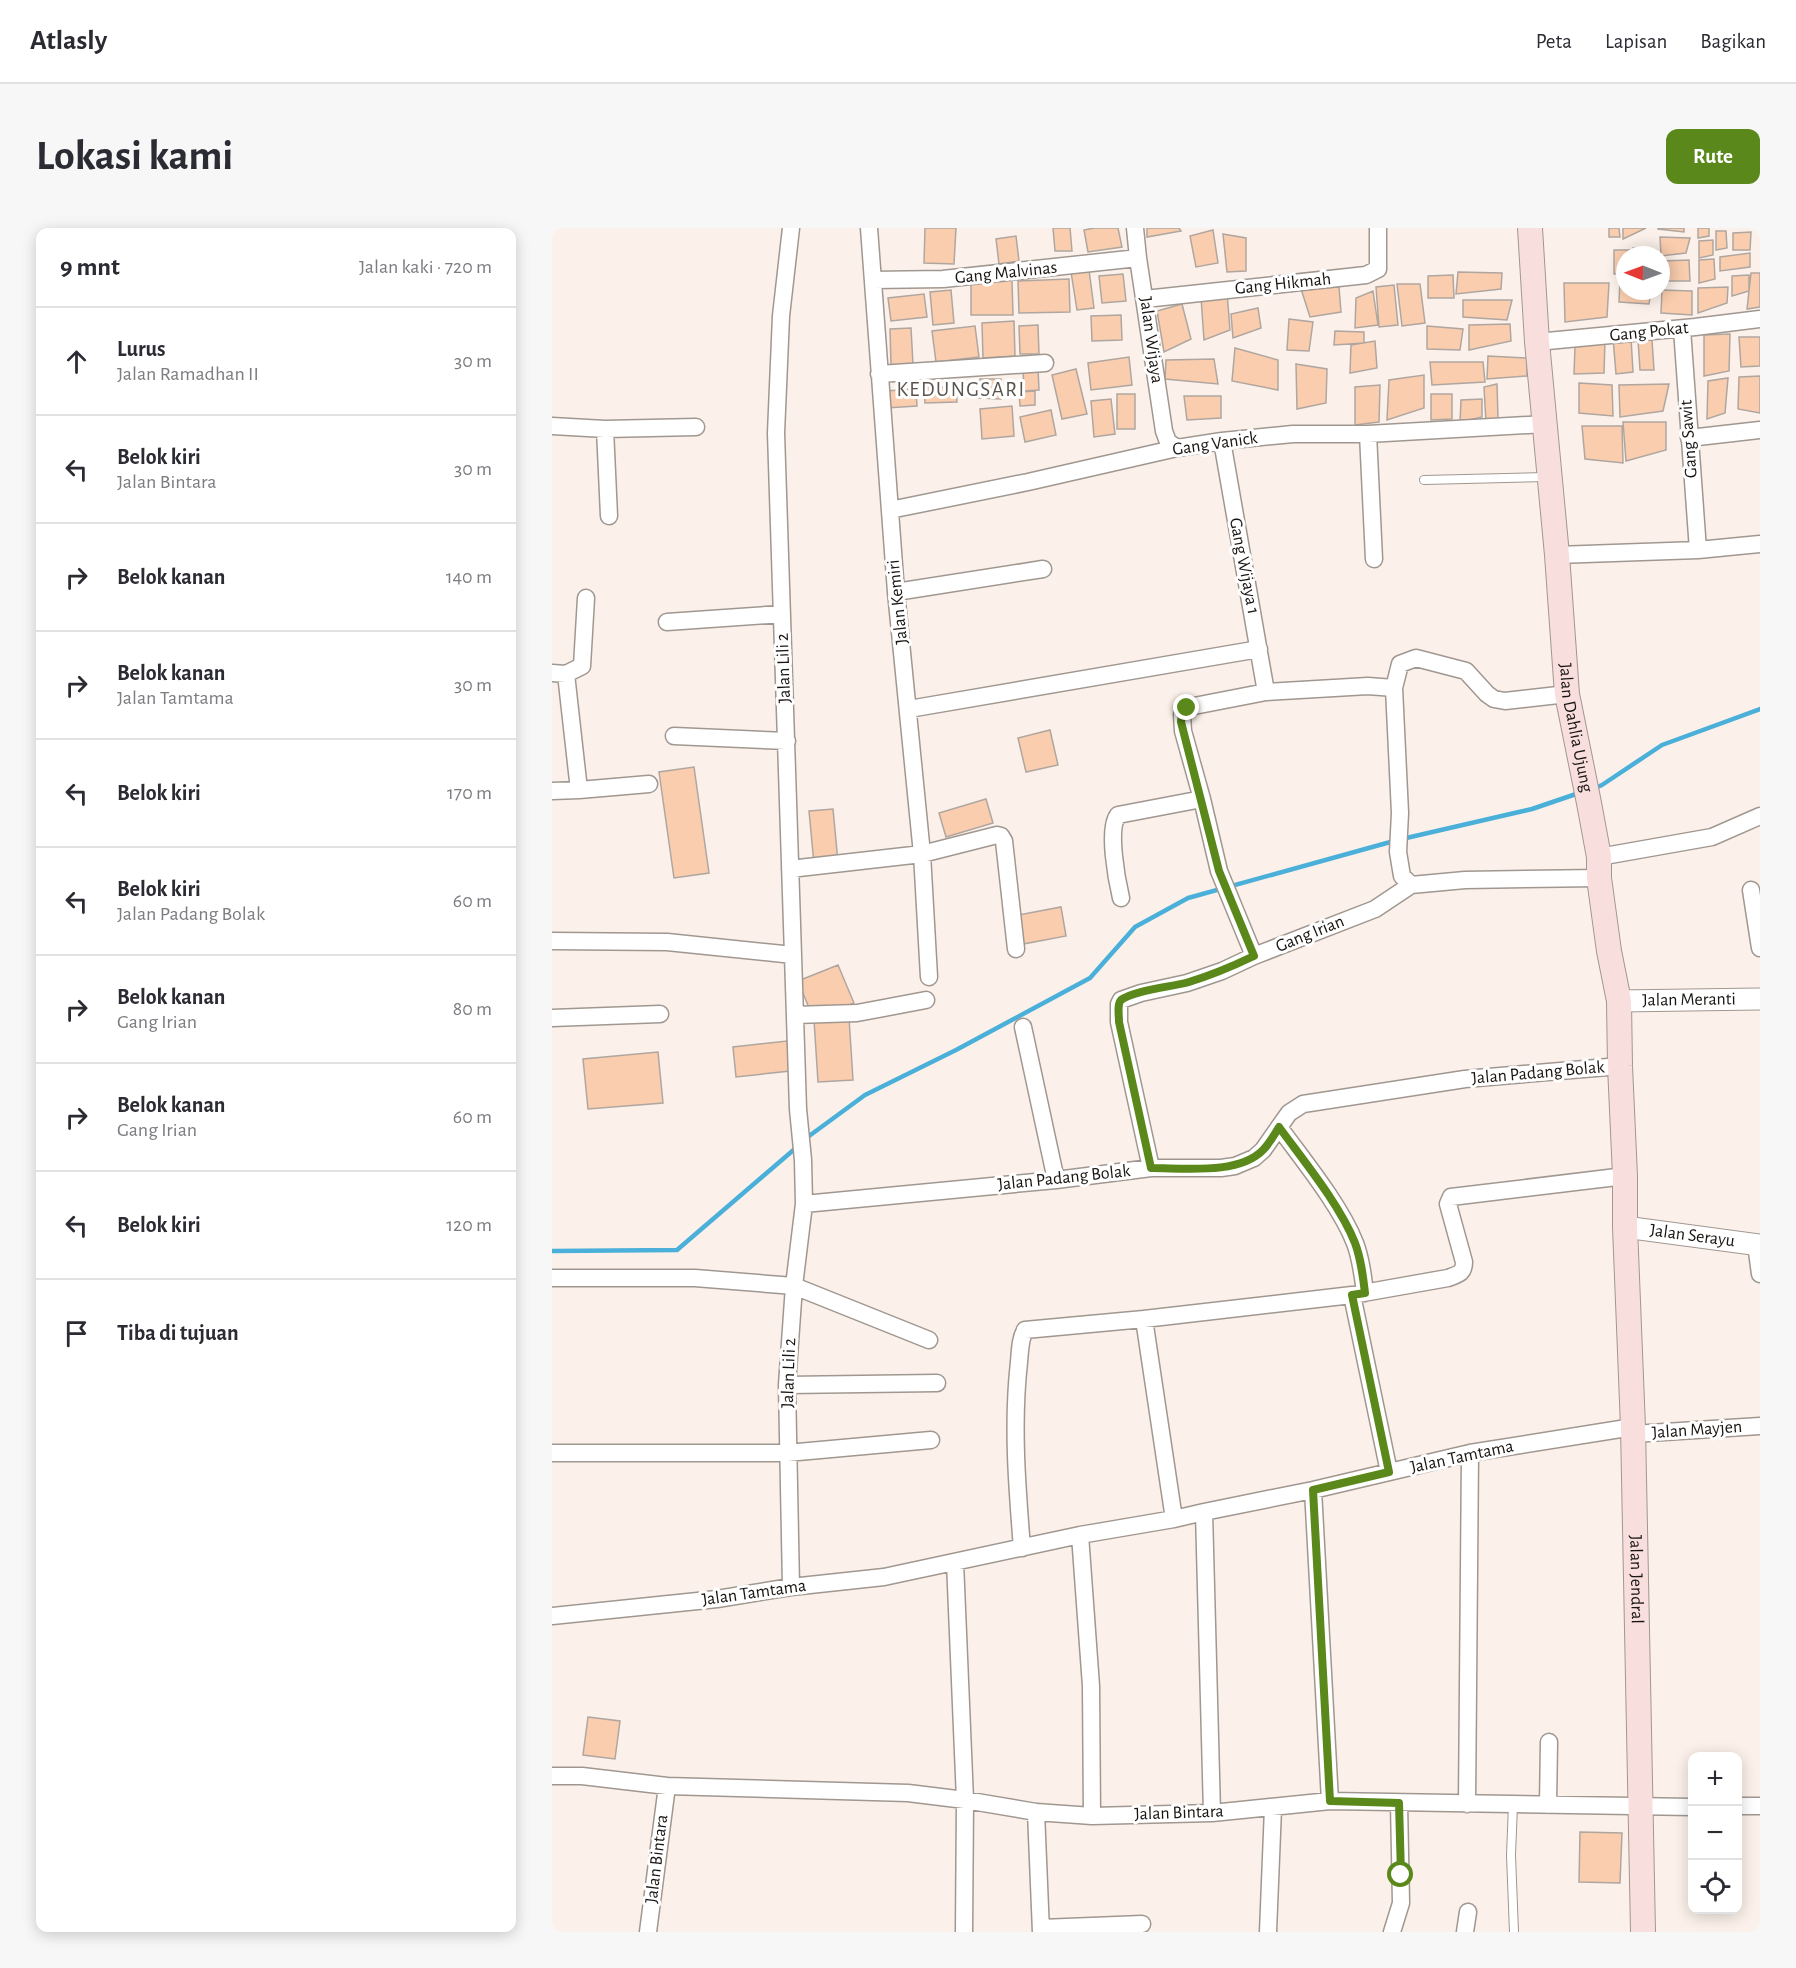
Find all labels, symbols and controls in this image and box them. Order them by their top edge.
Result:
text: Atlasly [30,27,107,55]
text: Peta [1536,31,1572,52]
text: Lapisan [1605,31,1667,52]
text: Bagikan [1700,31,1766,52]
button: Rute [1666,129,1760,184]
text: Lokasi kami [36,135,233,177]
north arrow [1616,246,1670,300]
text: 9 mnt [60,254,120,280]
text: Jalan kaki · 720 m [359,257,492,277]
street label: Gang Malvinas [954,259,1058,287]
street label: Gang Hikmah [1234,270,1332,298]
street label: Jalan Wijaya [1136,295,1166,385]
street label: Gang Pokat [1609,319,1690,345]
text: Lurus [117,338,166,360]
icon: ahead [60,345,93,378]
text: 30 m [454,351,492,371]
text: Jalan Ramadhan II [117,364,259,384]
district label: KEDUNGSARI [896,379,1026,400]
street label: Gang Sawit [1677,399,1701,479]
street label: Gang Vanick [1171,429,1260,459]
text: Belok kiri [117,446,201,468]
icon: left [60,453,93,486]
text: 30 m [454,459,492,479]
text: Jalan Bintara [117,472,216,492]
street label: Gang Wijaya 1 [1226,516,1262,616]
street label: Jalan Kemiri [885,559,911,645]
icon: right [60,561,93,594]
text: Belok kanan [117,566,225,588]
text: 140 m [446,567,492,587]
street label: Jalan Lili 2 [774,633,794,703]
text: Belok kanan [117,662,225,684]
street label: Jalan Dahlia Ujung [1556,662,1596,794]
icon: right [60,669,93,702]
text: 30 m [454,675,492,695]
text: Jalan Tamtama [117,688,234,708]
route end [1173,694,1199,720]
icon: left [60,777,93,810]
text: Belok kiri [117,782,201,804]
text: 170 m [447,783,492,803]
text: Belok kiri [117,878,201,900]
icon: left [60,885,93,918]
text: 60 m [453,891,492,911]
text: Jalan Padang Bolak [117,904,265,924]
street label: Gang Irian [1273,912,1347,956]
text: Belok kanan [117,986,225,1008]
street label: Jalan Meranti [1642,990,1736,1010]
icon: right [60,993,93,1026]
text: 80 m [453,999,492,1019]
text: Gang Irian [117,1012,197,1032]
street label: Jalan Padang Bolak [1471,1058,1606,1088]
text: Belok kanan [117,1094,225,1116]
icon: right [60,1101,93,1134]
text: 60 m [453,1107,492,1127]
text: Gang Irian [117,1120,197,1140]
street label: Jalan Padang Bolak [997,1162,1132,1194]
icon: left [60,1209,93,1242]
text: Belok kiri [117,1214,201,1236]
text: 120 m [446,1215,492,1235]
street label: Jalan Serayu [1649,1221,1736,1251]
icon: arrive [60,1317,93,1350]
text: Tiba di tujuan [117,1322,239,1344]
street label: Jalan Lili 2 [779,1338,799,1408]
street label: Jalan Mayjen [1651,1418,1743,1442]
street label: Jalan Tamtama [1409,1437,1515,1477]
street label: Jalan Jendral [1626,1535,1646,1624]
street label: Jalan Tamtama [701,1577,807,1609]
map controls [1688,1752,1742,1914]
button: + [1688,1752,1742,1806]
street label: Jalan Bintara [1134,1802,1224,1824]
button: − [1688,1806,1742,1860]
street label: Jalan Bintara [643,1813,671,1905]
button: locate [1688,1860,1742,1914]
route start [1387,1861,1413,1887]

